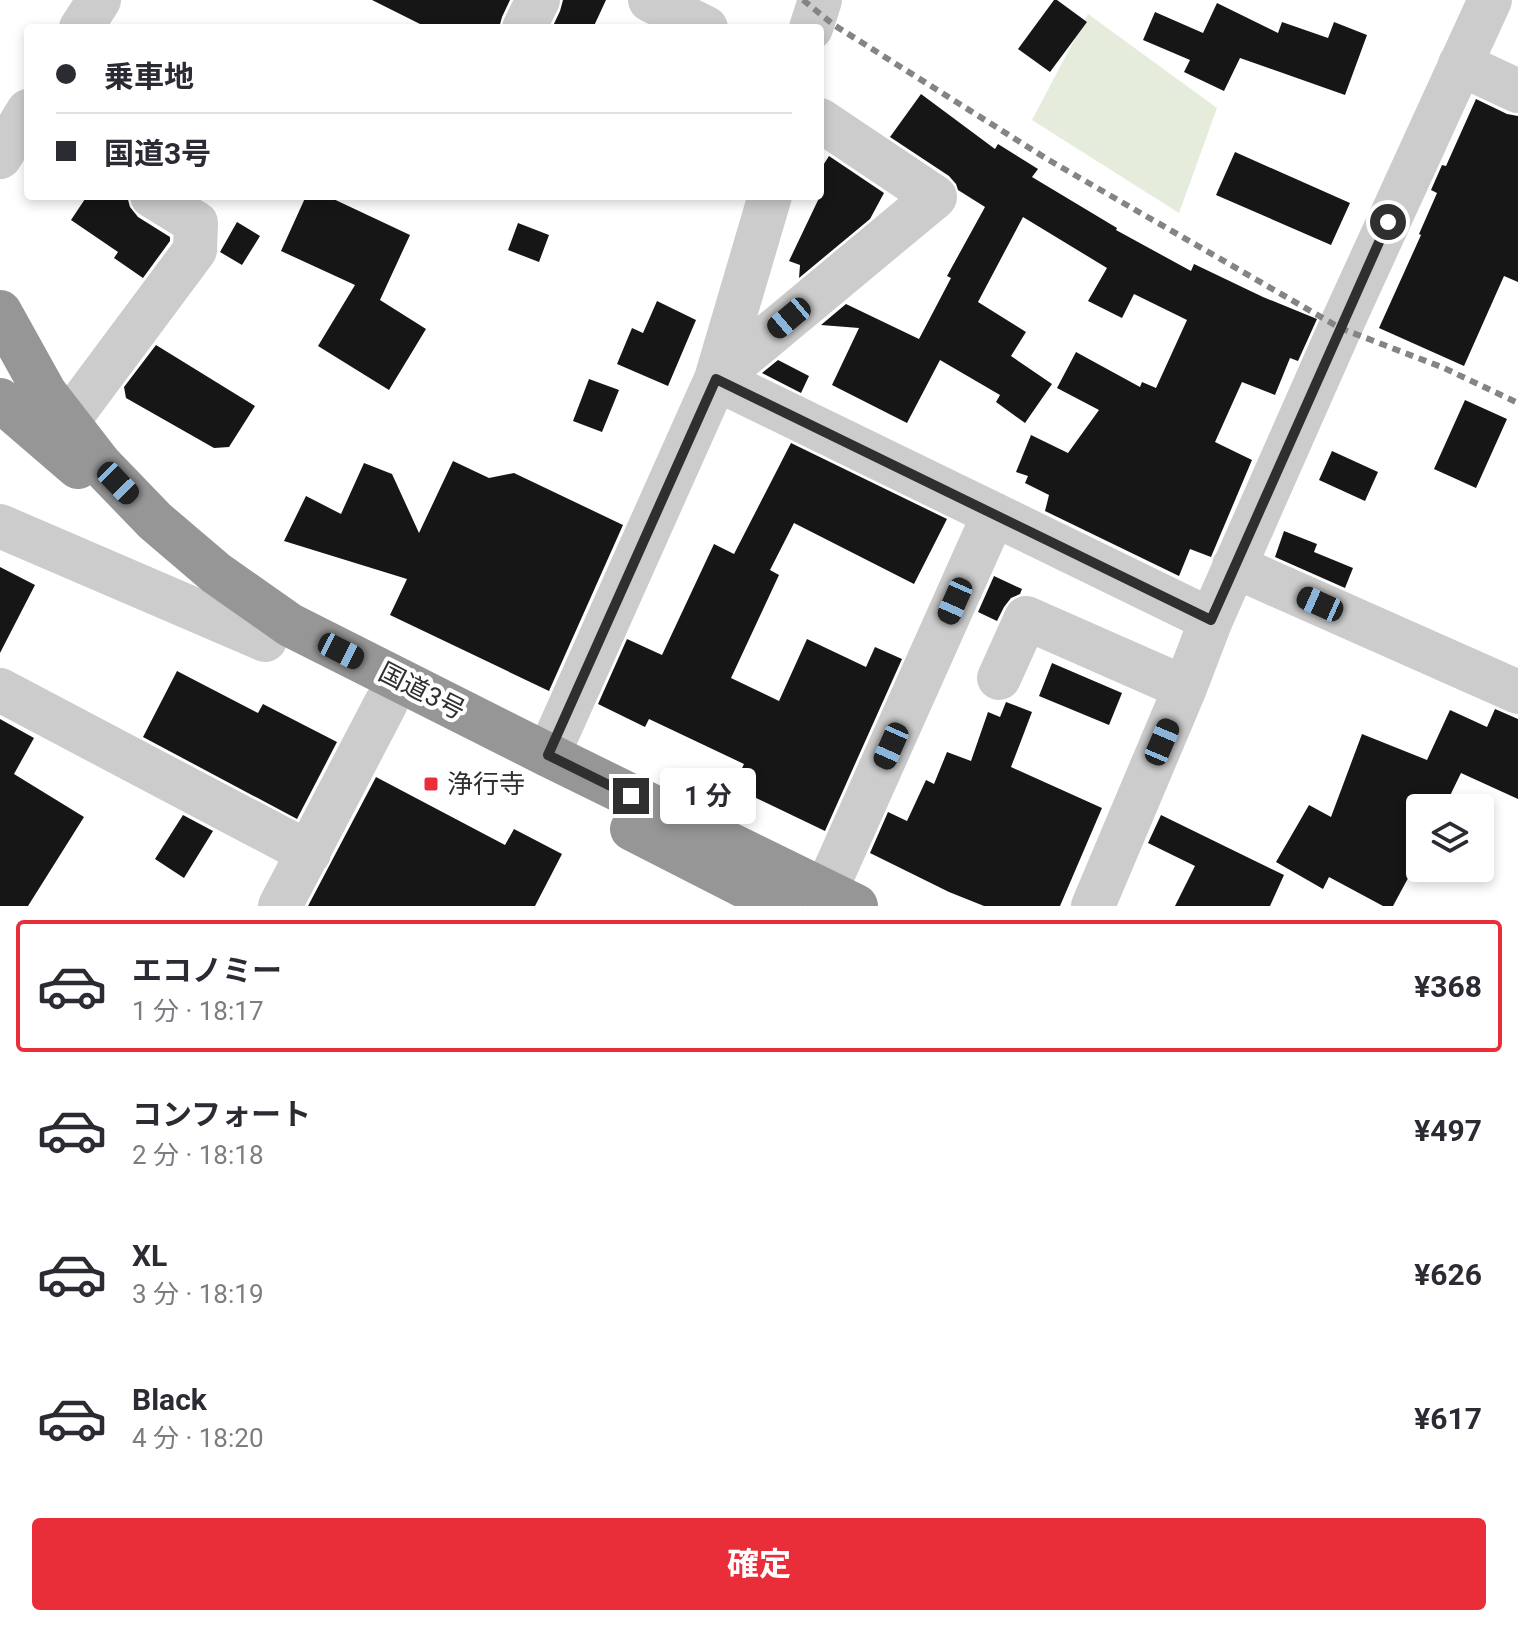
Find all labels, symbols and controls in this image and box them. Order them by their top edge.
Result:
text: 乗車地 [104,59,194,94]
text: 国道3号 [104,136,211,171]
route start [1370,204,1406,240]
car [763,293,815,343]
car [93,457,143,509]
car [934,574,976,628]
car [1293,583,1347,625]
car [314,629,368,673]
street label: 国道3号 [374,657,470,725]
car [1142,715,1182,769]
car [870,719,912,773]
callout: 1 分 [659,768,755,824]
place label: 浄行寺 [447,769,525,799]
marker: 浄行寺 [422,775,440,793]
route end [613,778,649,814]
text: 1 分 [684,781,732,811]
map controls [1406,794,1494,882]
button: layers [1406,794,1494,882]
icon: car [36,950,108,1022]
text: エコノミー [132,953,282,988]
text: ¥368 [1414,969,1482,1004]
text: 1 分 · 18:17 [132,996,264,1026]
icon: car [36,1094,108,1166]
text: コンフォート [132,1097,311,1132]
text: ¥497 [1414,1113,1482,1148]
text: 2 分 · 18:18 [132,1140,264,1170]
icon: car [36,1238,108,1310]
text: XL [132,1238,167,1273]
text: ¥626 [1414,1257,1482,1292]
text: 3 分 · 18:19 [132,1279,264,1309]
icon: car [36,1382,108,1454]
text: Black [132,1382,207,1417]
text: ¥617 [1414,1401,1482,1436]
text: 4 分 · 18:20 [132,1423,264,1453]
button: 確定 [32,1518,1486,1610]

